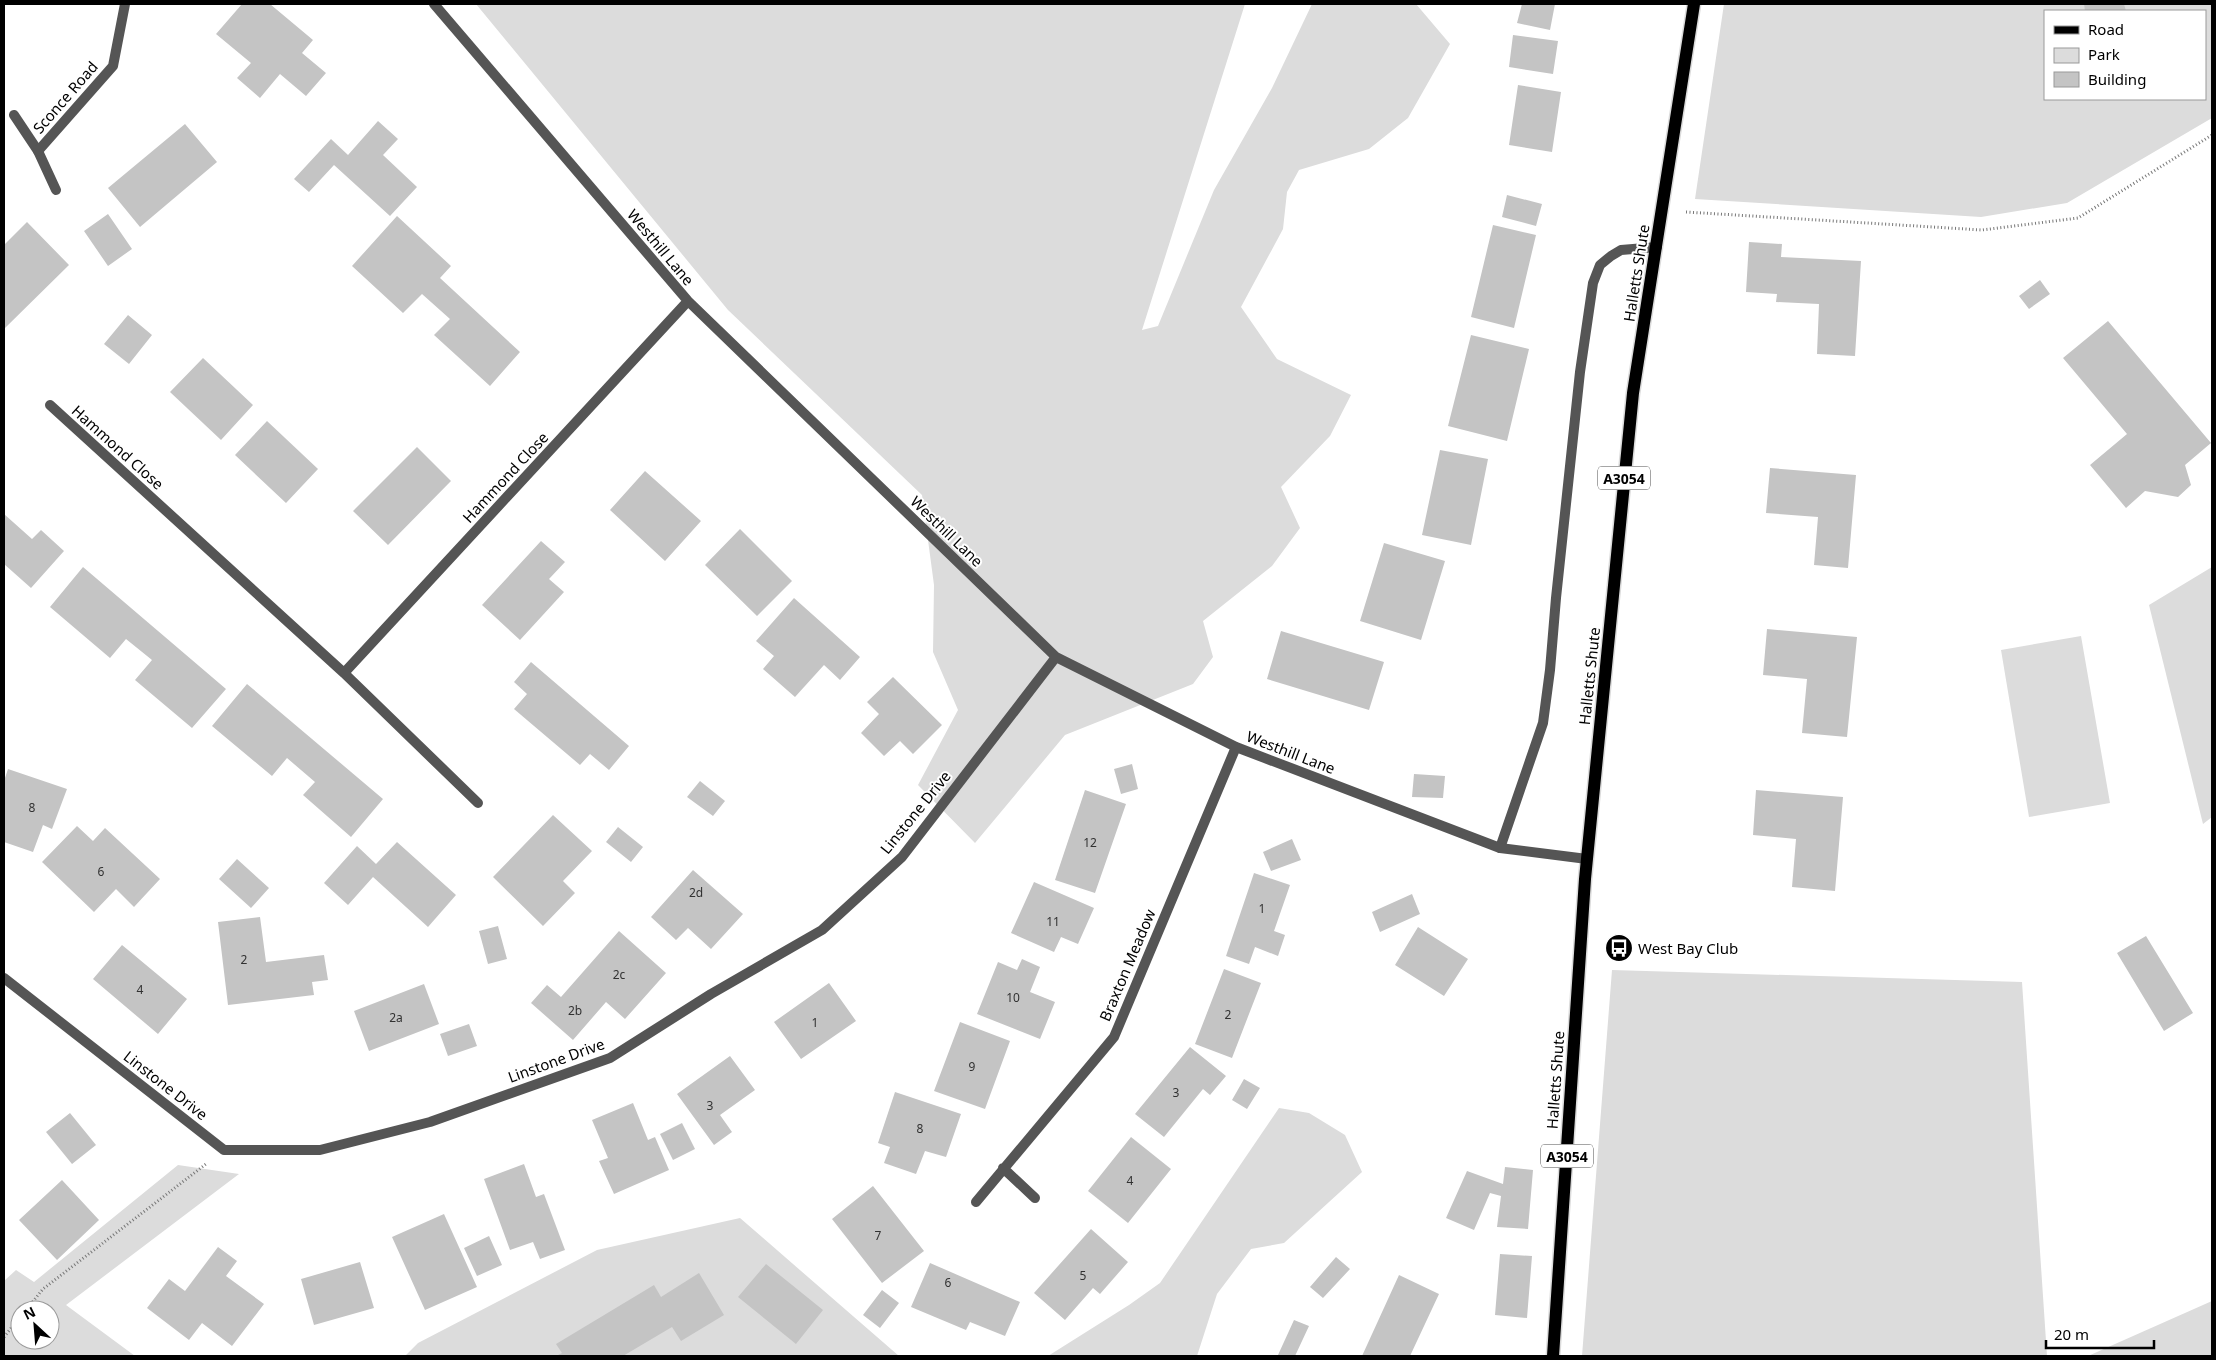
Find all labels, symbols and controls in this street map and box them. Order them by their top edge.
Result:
legend [2044,10,2206,100]
text: Road [2088,19,2124,39]
text: Park [2088,44,2120,64]
street label: Sconce Road [28,57,102,137]
text: Building [2088,69,2146,89]
street label: Westhill Lane [623,205,699,289]
street label: Halletts Shute [1618,223,1654,323]
street label: Hammond Close [68,400,168,494]
street label: Hammond Close [458,427,552,527]
road number: A3054 [1598,466,1650,489]
street label: Westhill Lane [906,491,988,571]
street label: Halletts Shute [1574,626,1604,726]
street label: Westhill Lane [1244,726,1338,778]
street label: Linstone Drive [875,766,955,858]
house number: 8 [29,799,36,816]
house number: 12 [1083,834,1097,851]
house number: 6 [98,863,105,880]
house number: 2d [689,884,703,901]
house number: 1 [1259,900,1265,917]
street label: Braxton Meadow [1094,906,1160,1024]
house number: 11 [1046,913,1060,930]
bus stop icon: West Bay Club [1604,933,1634,963]
place label: West Bay Club [1638,938,1738,958]
house number: 2 [241,951,248,968]
house number: 2c [613,966,626,983]
house number: 4 [137,981,144,998]
house number: 10 [1006,989,1020,1006]
house number: 2b [568,1002,582,1019]
house number: 2 [1225,1006,1232,1023]
house number: 2a [389,1009,403,1026]
house number: 1 [812,1014,818,1031]
street label: Halletts Shute [1542,1030,1568,1130]
street label: Linstone Drive [505,1033,607,1087]
street label: Linstone Drive [120,1046,212,1124]
house number: 9 [969,1058,976,1075]
house number: 3 [1173,1084,1180,1101]
house number: 3 [707,1097,714,1114]
house number: 8 [917,1120,924,1137]
road number: A3054 [1541,1144,1593,1168]
house number: 4 [1127,1172,1134,1189]
house number: 7 [875,1227,882,1244]
house number: 5 [1080,1267,1087,1284]
house number: 6 [945,1274,952,1291]
north arrow [10,1300,60,1350]
text: N [20,1302,38,1324]
scale bar [2046,1318,2154,1350]
text: 20 m [2054,1324,2089,1344]

